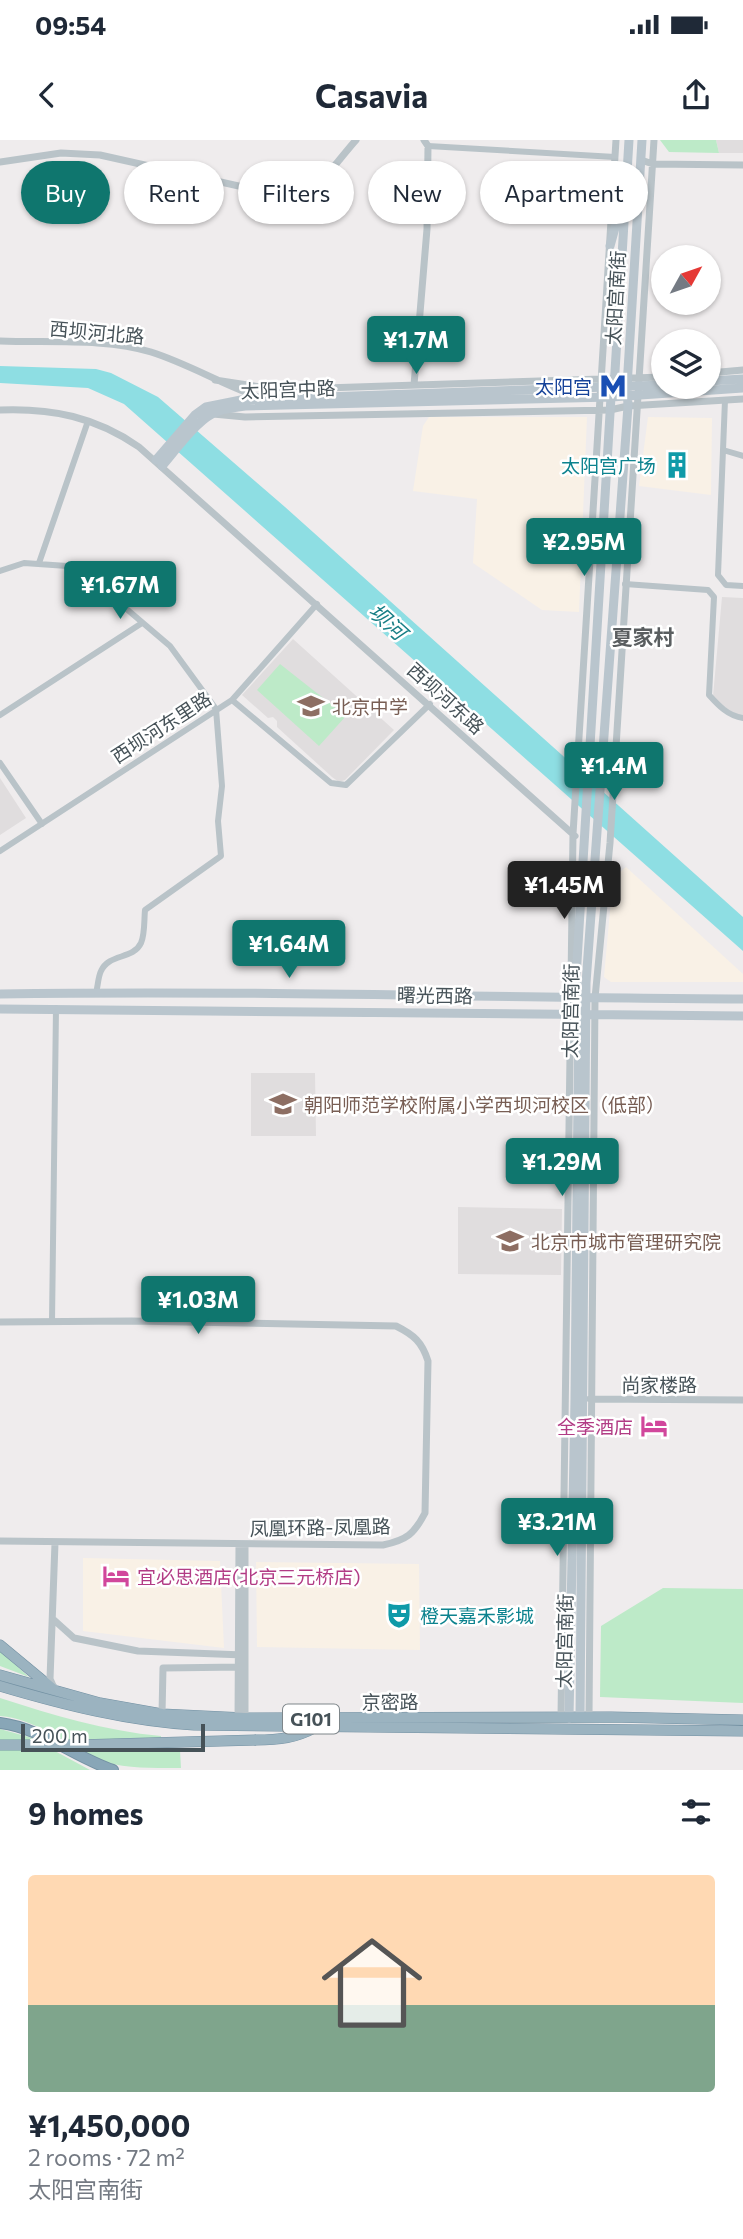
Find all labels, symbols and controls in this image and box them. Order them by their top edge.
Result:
text: 09:54 [35,9,106,40]
text: Casavia [315,75,428,115]
icon: back [28,76,66,114]
icon: share [677,76,715,114]
chip: Buy [21,161,110,224]
chip: Rent [124,161,224,224]
chip: Filters [238,161,354,224]
chip: New [368,161,466,224]
chip: Apartment [480,161,648,224]
north arrow [651,245,721,315]
map controls [651,245,721,399]
street label: 太阳宫南街 [601,250,629,346]
street label: 西坝河北路 [49,316,145,348]
pin: ¥1.7M [367,316,465,376]
text: ¥1.7M [383,325,449,353]
button: layers [651,329,721,399]
metro station icon: 太阳宫 [598,371,628,401]
place label: 太阳宫 [535,375,592,398]
street label: 太阳宫中路 [240,376,336,402]
building icon: 太阳宫广场 [662,450,692,480]
place label: 太阳宫广场 [561,454,656,477]
pin: ¥2.95M [527,518,641,578]
text: ¥2.95M [542,527,626,555]
pin: ¥1.67M [63,561,177,621]
text: ¥1.67M [80,570,160,598]
water label: 坝河 [364,598,415,647]
district label: 夏家村 [612,624,675,649]
street label: 西坝河东路 [403,658,489,738]
street label: 西坝河东里路 [107,686,215,768]
school or university icon: 北京中学 [296,691,326,721]
place label: 北京中学 [332,695,408,718]
pin: ¥1.4M [565,742,663,802]
text: ¥1.4M [580,751,648,779]
pin: ¥1.45M [507,862,621,921]
text: ¥1.45M [524,870,604,898]
pin: ¥1.64M [232,920,346,980]
text: ¥1.64M [248,929,330,957]
street label: 太阳宫南街 [558,963,582,1059]
street label: 曙光西路 [397,983,473,1007]
school or university icon: 朝阳师范学校附属小学西坝河校区（低部） [268,1089,298,1119]
place label: 朝阳师范学校附属小学西坝河校区（低部） [304,1093,665,1116]
pin: ¥1.29M [505,1138,619,1198]
text: ¥1.29M [522,1147,602,1175]
school or university icon: 北京市城市管理研究院 [495,1226,525,1256]
place label: 北京市城市管理研究院 [531,1230,721,1253]
pin: ¥1.03M [141,1276,255,1336]
text: ¥1.03M [157,1285,239,1313]
street label: 尚家楼路 [621,1373,697,1396]
hotel icon: 全季酒店 [639,1411,669,1441]
place label: 全季酒店 [557,1415,633,1438]
pin: ¥3.21M [500,1498,614,1558]
text: ¥3.21M [517,1507,597,1535]
street label: 凤凰环路-凤凰路 [249,1514,391,1540]
hotel icon: 宜必思酒店(北京三元桥店) [101,1561,131,1591]
place label: 宜必思酒店(北京三元桥店) [137,1565,361,1588]
street label: 太阳宫南街 [552,1593,576,1689]
theatre icon: 橙天嘉禾影城 [384,1600,414,1630]
place label: 橙天嘉禾影城 [420,1604,534,1627]
street label: 京密路 [361,1690,419,1713]
road number: G101 [283,1704,339,1734]
scale bar [21,1721,205,1753]
text: 200 m [32,1724,88,1747]
icon: filters [677,1793,715,1831]
text: 9 homes [28,1794,143,1831]
icon: home [309,1920,435,2046]
text: ¥1,450,000 [28,2106,190,2143]
text: 2 rooms · 72 m² [28,2143,185,2171]
text: 太阳宫南街 [28,2175,143,2203]

